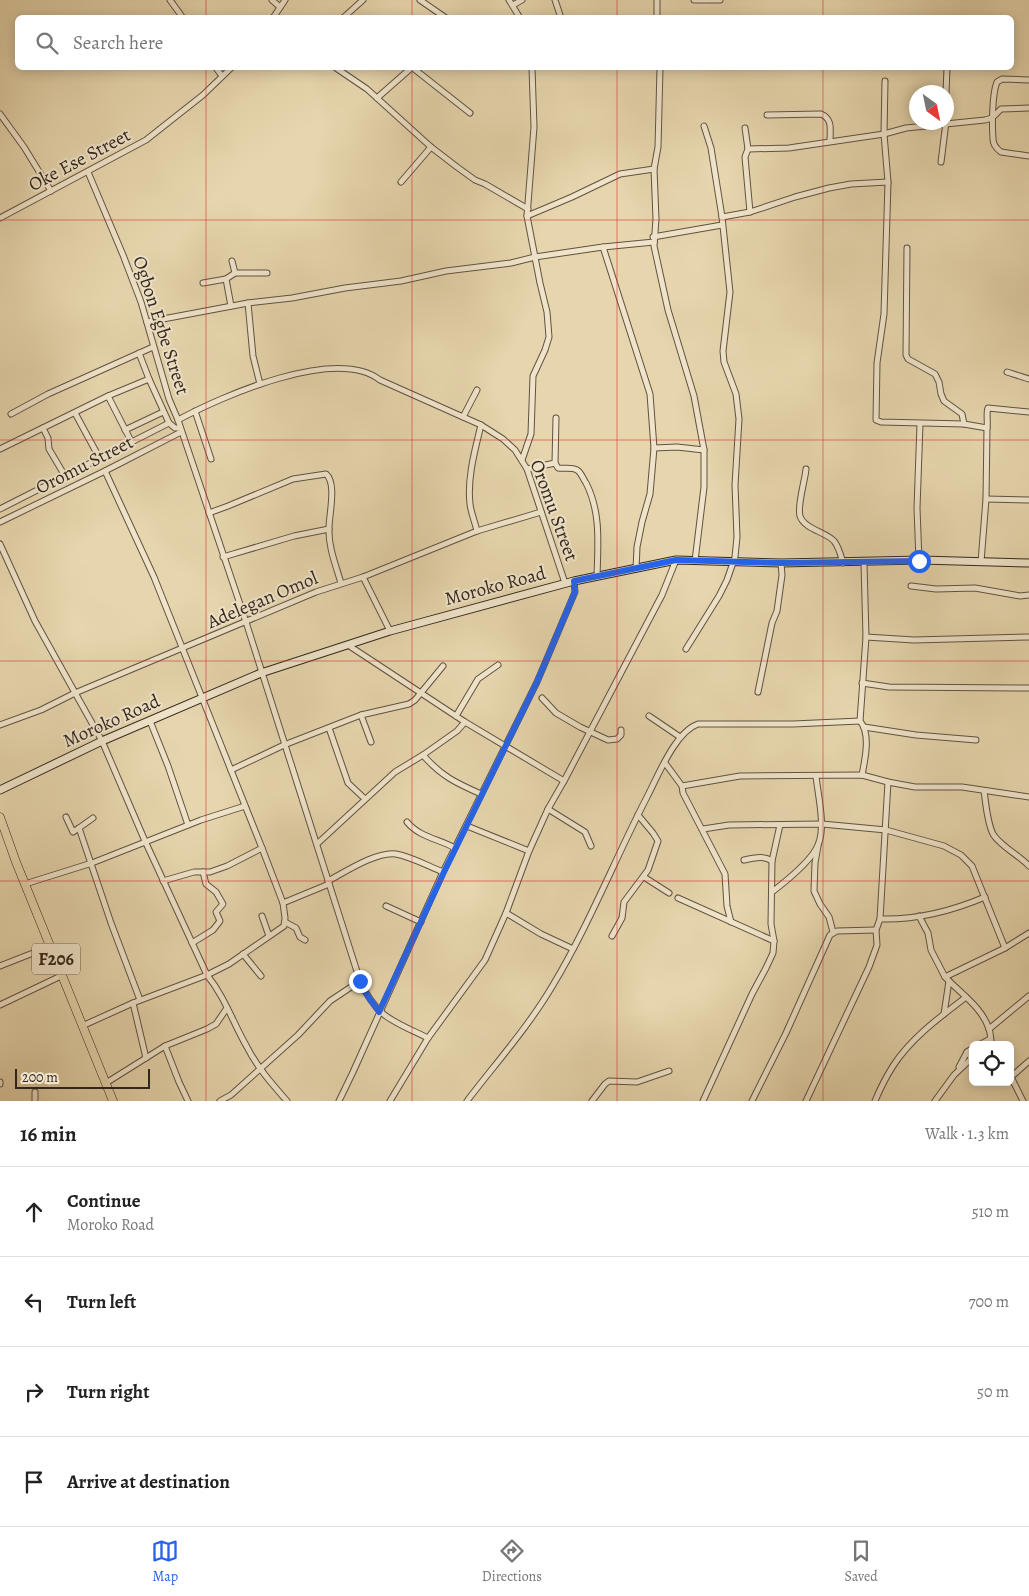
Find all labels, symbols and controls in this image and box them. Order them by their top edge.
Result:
search box [15,15,1014,70]
icon: search [33,29,61,57]
text: Search here [73,30,163,56]
north arrow [909,85,954,130]
street label: Oke Ese Street [24,122,135,198]
street label: Ogbon Egbe Street [126,253,196,398]
street label: Oromu Street [31,429,138,501]
street label: Oromu Street [524,456,584,565]
route start [908,550,931,573]
street label: Moroko Road [442,560,549,612]
street label: Adelegan Omol [202,565,322,635]
street label: Moroko Road [59,688,165,754]
road number: F206 [32,944,80,974]
route end [349,970,372,993]
map controls [969,1041,1014,1086]
button: locate [969,1041,1014,1086]
scale bar [15,1066,150,1089]
text: 200 m [22,1068,58,1087]
text: 16 min [20,1120,77,1148]
text: Walk · 1.3 km [925,1123,1009,1145]
text: Continue [67,1188,141,1214]
icon: ahead [20,1198,48,1226]
text: 510 m [972,1201,1009,1223]
text: Moroko Road [67,1214,154,1236]
icon: left [20,1288,48,1316]
text: Turn left [67,1289,136,1315]
text: 700 m [969,1291,1009,1313]
icon: right [20,1378,48,1406]
text: Turn right [67,1379,149,1405]
text: 50 m [977,1381,1009,1403]
icon: arrive [20,1468,48,1496]
text: Arrive at destination [67,1469,230,1495]
tab: Map [151,1537,179,1586]
tab: Directions [482,1537,542,1586]
tab: Saved [845,1537,878,1586]

